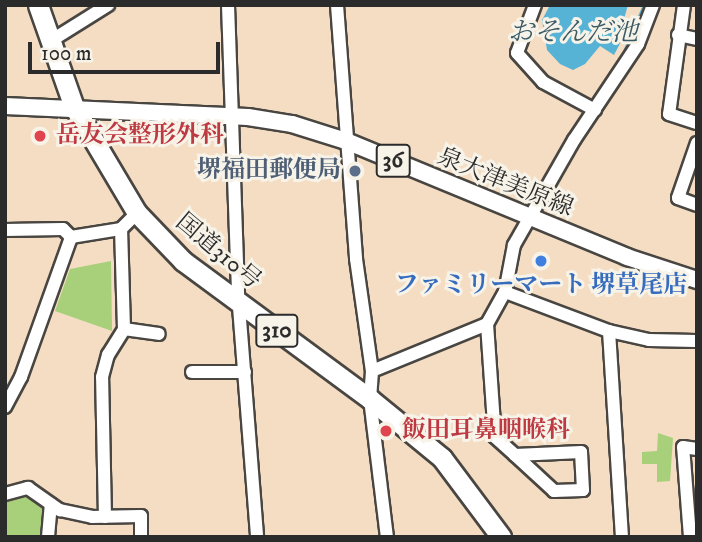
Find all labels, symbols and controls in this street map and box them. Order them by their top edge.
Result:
water label: おそんだ池 [508,17,638,49]
scale bar [32,28,224,72]
text: 100 m [41,41,92,67]
place label: 岳友会整形外科 [56,122,224,150]
marker: 岳友会整形外科 [30,126,50,146]
road number: 36 [376,142,410,180]
street label: 泉大津美原線 [433,143,577,223]
place label: 堺福田郵便局 [197,157,341,185]
marker: 堺福田郵便局 [347,163,363,179]
street label: 国道310号 [169,208,267,296]
marker: ファミリーマート 堺草尾店 [533,253,549,269]
place label: ファミリーマート 堺草尾店 [394,272,688,300]
road number: 310 [254,312,300,350]
place label: 飯田耳鼻咽喉科 [402,417,570,445]
marker: 飯田耳鼻咽喉科 [376,421,396,441]

